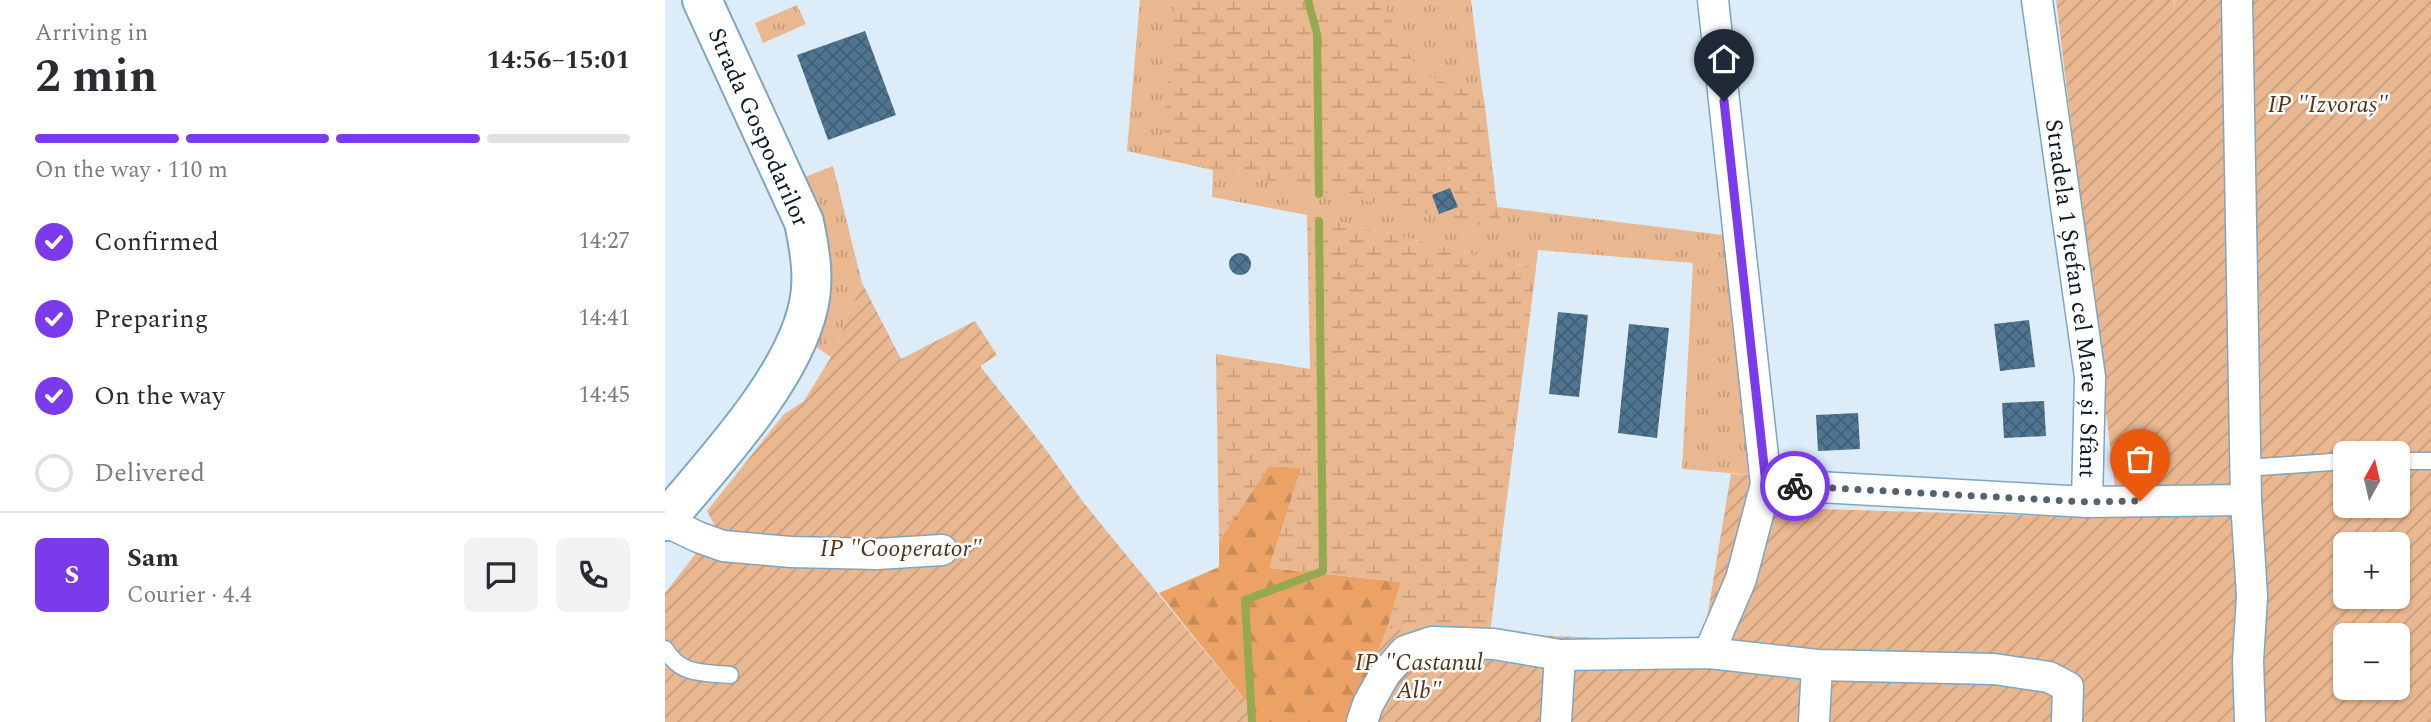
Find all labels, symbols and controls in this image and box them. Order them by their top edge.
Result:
text: Arriving in [35,16,148,51]
street label: Strada Gospodarilor [698,22,818,233]
pin [1694,29,1754,101]
text: 14:56–15:01 [486,40,630,80]
icon: home [1705,40,1743,78]
text: 2 min [35,42,157,112]
park label: IP "Izvoraș" [2268,87,2388,123]
street label: Stradela 1 Ștefan cel Mare și Sfânt [2035,117,2107,478]
text: On the way · 110 m [35,153,228,188]
text: Confirmed [94,222,219,262]
icon: check [35,223,73,261]
text: 14:27 [578,224,630,259]
text: Preparing [94,299,208,339]
icon: check [35,300,73,338]
text: 14:41 [578,301,630,336]
text: On the way [94,376,225,416]
icon: check [35,377,73,415]
text: 14:45 [578,378,630,413]
pin [2110,429,2170,501]
icon: bag [2121,440,2159,478]
north arrow [2333,441,2410,518]
map controls [2333,441,2410,700]
courier [1760,451,1830,521]
text: Delivered [94,453,205,493]
icon: bike [1776,467,1814,505]
park label: IP "Cooperator" [820,531,982,567]
button: + [2333,532,2410,609]
text: Sam [127,538,179,578]
button: chat [464,538,538,612]
button: phone [556,538,630,612]
text: S [65,555,79,595]
text: Courier · 4.4 [127,578,252,613]
button: − [2333,623,2410,700]
park label: IP "Castanul Alb" [1355,645,1483,709]

